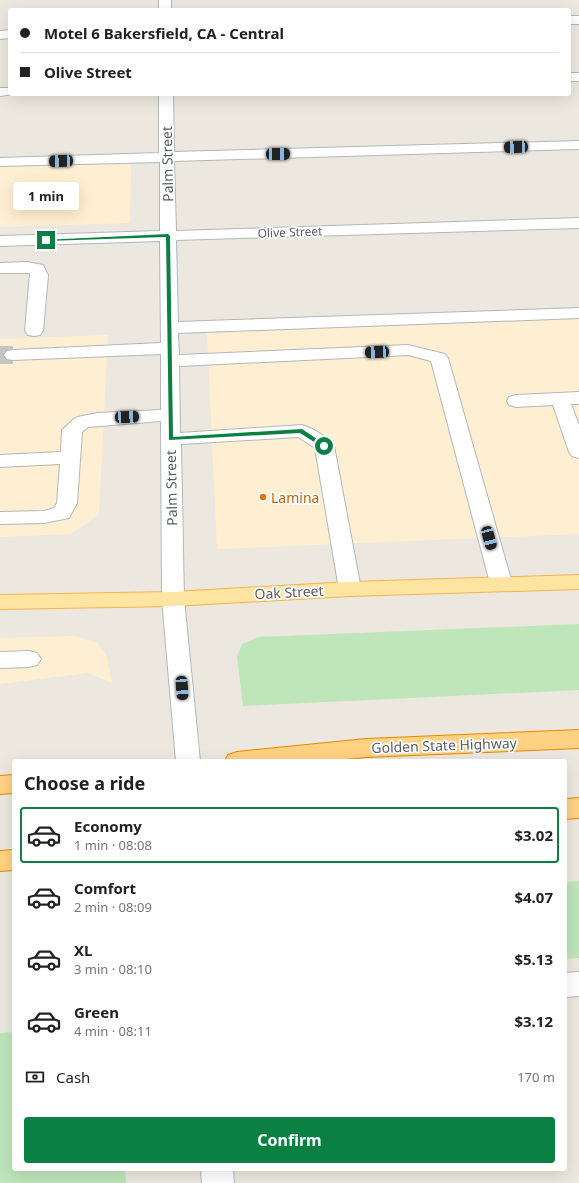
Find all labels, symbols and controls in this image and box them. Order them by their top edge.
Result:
text: Motel 6 Bakersfield, CA - Central [44,23,284,43]
text: Olive Street [44,62,132,82]
street label: Palm Street [157,126,177,202]
car [504,141,528,153]
car [266,148,290,160]
car [49,155,73,167]
callout: 1 min [13,182,79,210]
text: 1 min [28,187,64,205]
street label: Olive Street [257,222,323,242]
route end [37,231,55,249]
car [365,345,389,359]
car [115,410,139,424]
route start [315,437,333,455]
street label: Palm Street [161,450,181,526]
place label: Lamina [271,488,319,507]
marker: Lamina [258,492,268,502]
car [480,525,498,551]
street label: Oak Street [254,581,324,603]
car [175,676,189,700]
street label: Golden State Highway [371,733,518,757]
text: Choose a ride [24,771,145,795]
text: Economy [74,816,142,836]
icon: car [26,817,62,853]
text: $3.02 [514,825,553,845]
text: 1 min · 08:08 [74,836,152,854]
text: Comfort [74,878,136,898]
icon: car [26,879,62,915]
text: $4.07 [514,887,553,907]
text: 2 min · 08:09 [74,898,152,916]
text: XL [74,940,92,960]
icon: car [26,941,62,977]
text: $5.13 [514,949,553,969]
text: 3 min · 08:10 [74,960,152,978]
text: Green [74,1002,119,1022]
icon: car [26,1003,62,1039]
text: $3.12 [514,1011,553,1031]
text: 4 min · 08:11 [74,1022,152,1040]
icon: cash [24,1066,46,1088]
text: Cash [56,1067,90,1087]
text: 170 m [517,1068,555,1086]
button: Confirm [24,1117,555,1163]

